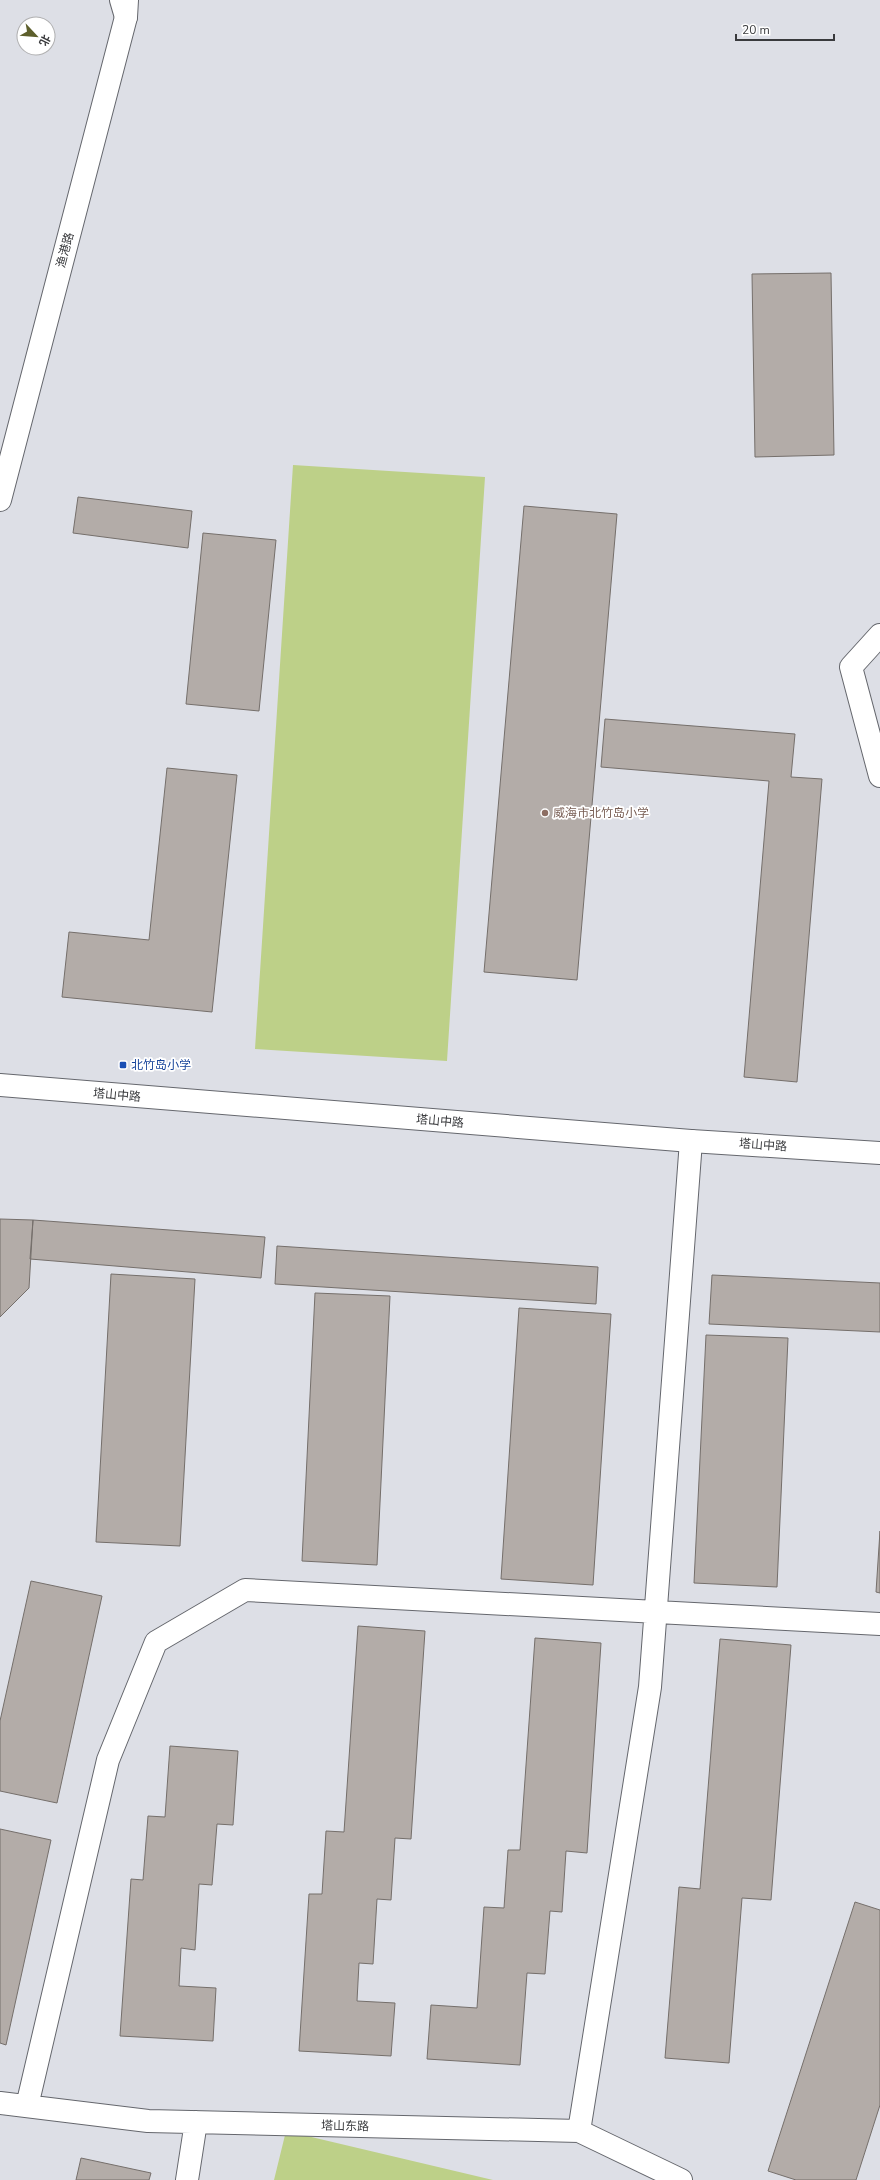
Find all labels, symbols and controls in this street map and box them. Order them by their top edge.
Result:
north arrow [16,16,56,56]
scale bar [736,16,834,42]
text: 20 m [742,22,770,38]
text: 北 [35,32,54,48]
street label: 渔港路 [53,231,77,269]
place label: 威海市北竹岛小学 [553,805,649,821]
marker: 威海市北竹岛小学 [540,808,550,818]
place label: 北竹岛小学 [131,1057,191,1073]
marker: 北竹岛小学 [118,1060,128,1070]
street label: 塔山中路 [92,1085,142,1105]
street label: 塔山中路 [415,1111,465,1131]
street label: 塔山中路 [738,1135,788,1155]
street label: 塔山东路 [321,2118,369,2134]

